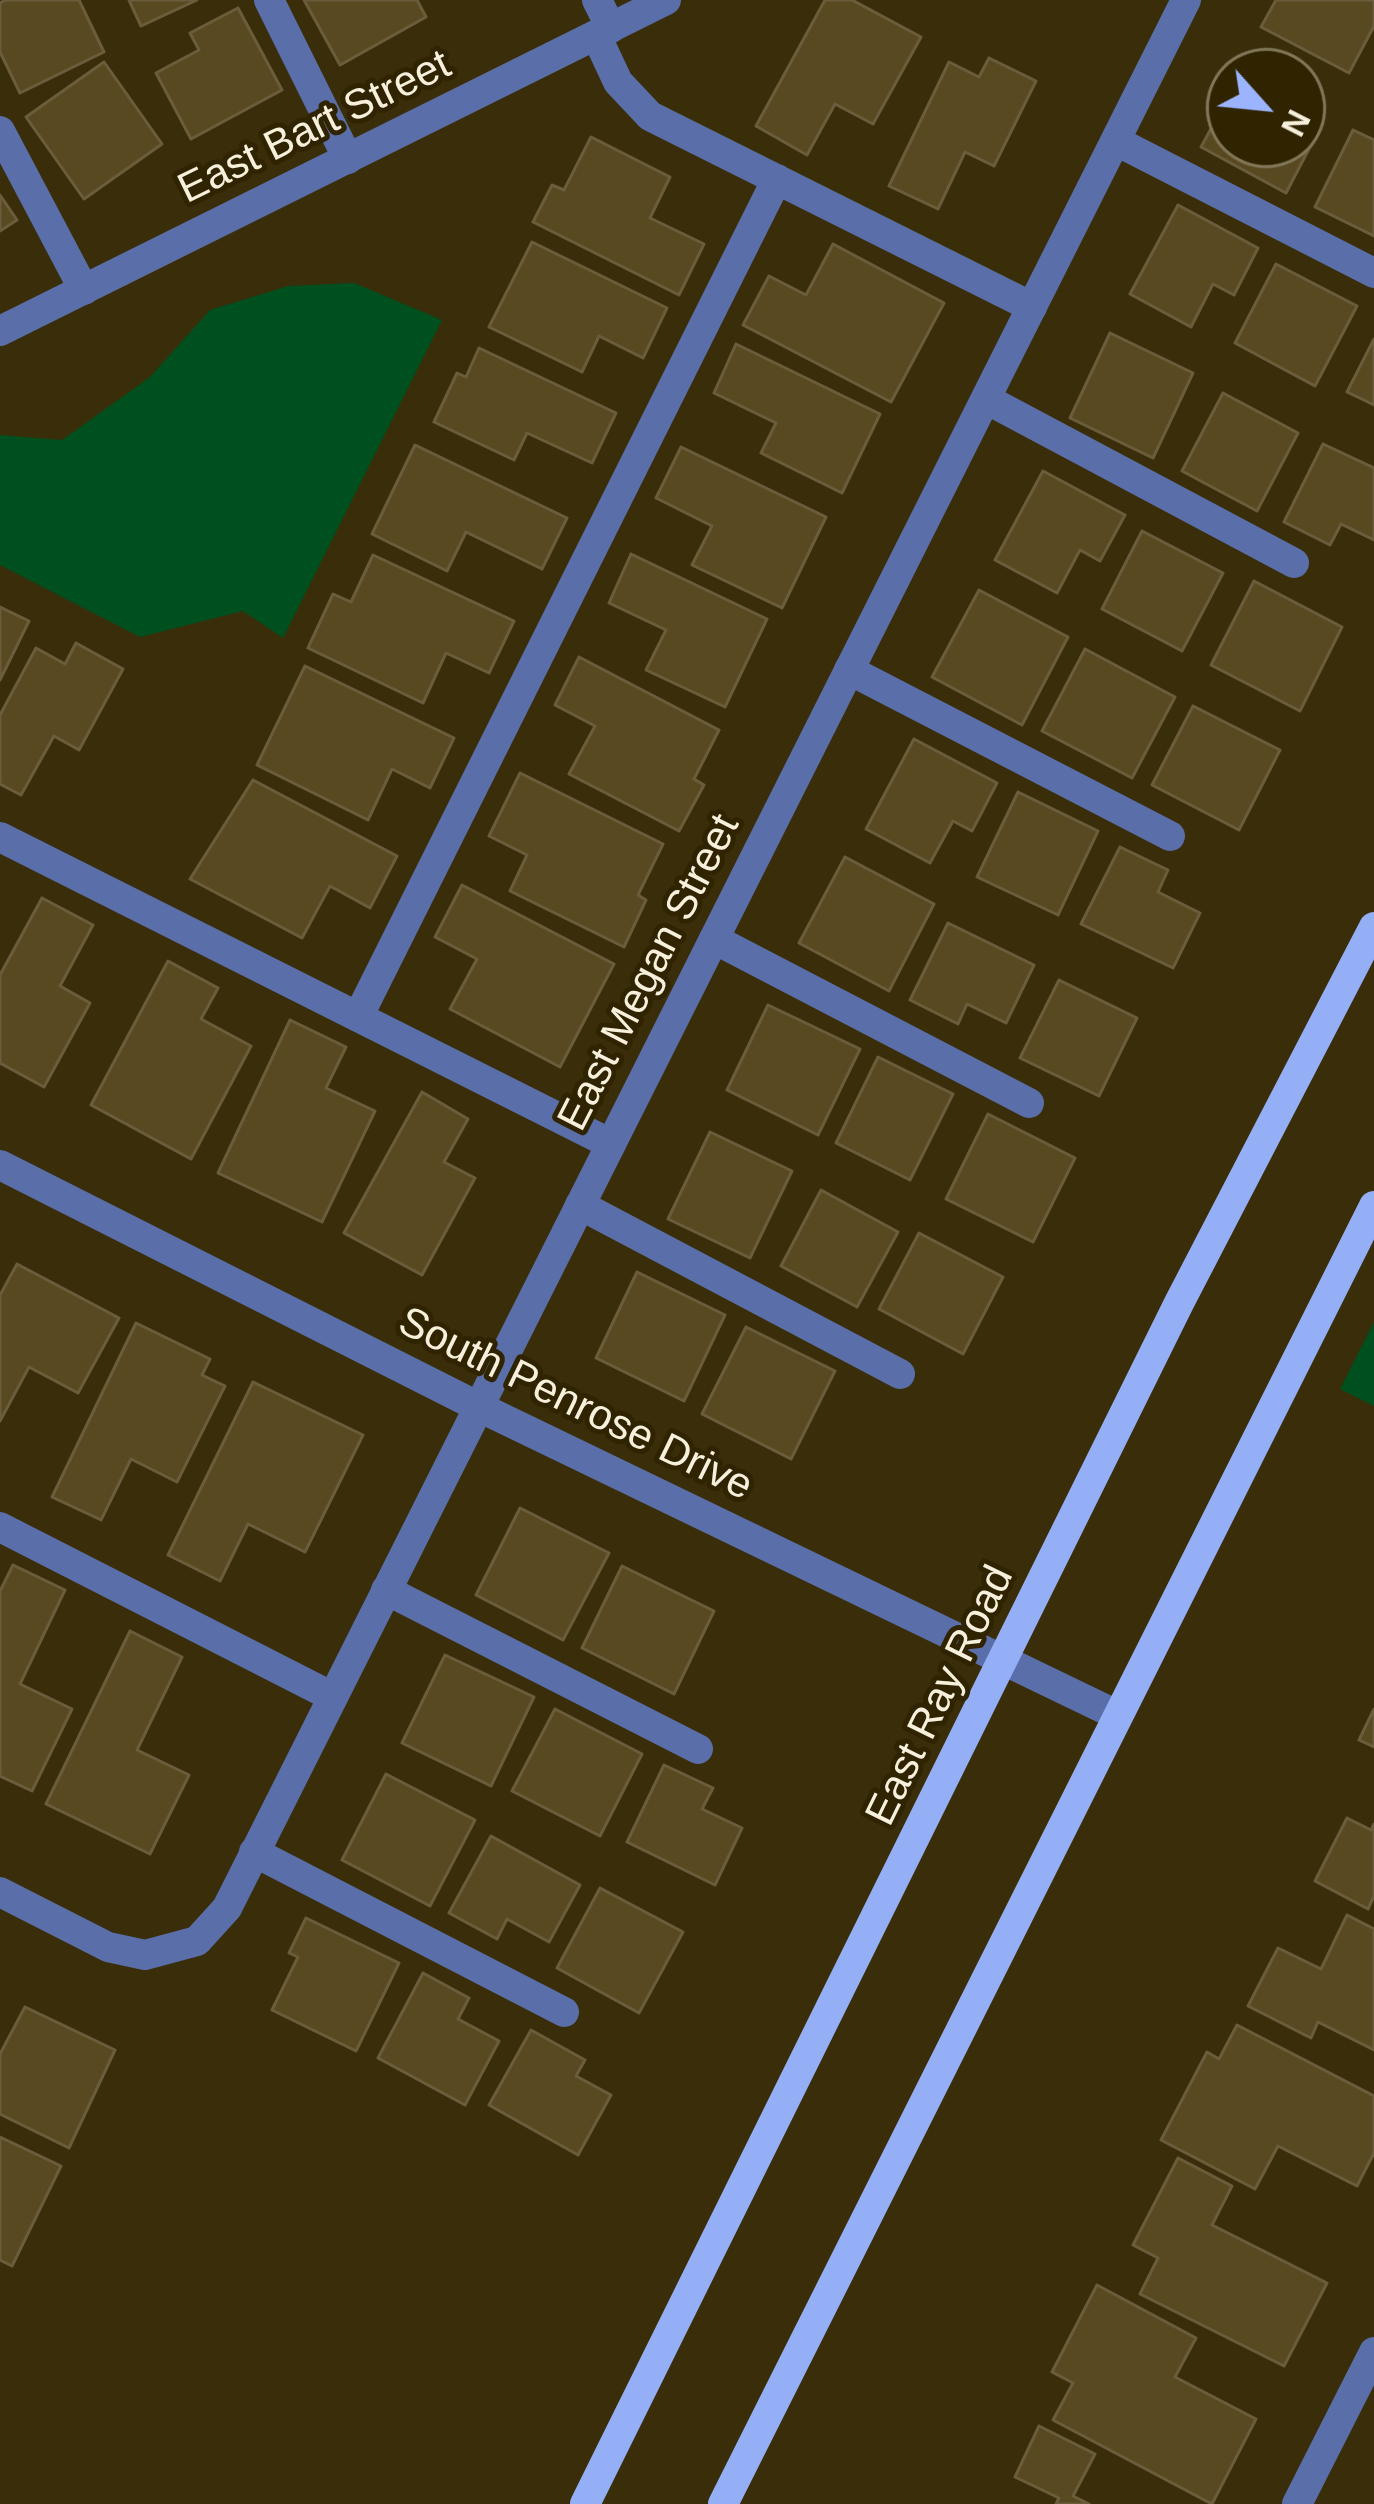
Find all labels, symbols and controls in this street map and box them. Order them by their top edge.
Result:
street label: East Bart Street [171,40,459,216]
north arrow [1206,48,1326,168]
text: N [1274,104,1318,142]
street label: East Megan Street [549,807,751,1139]
street label: South Penrose Drive [390,1297,760,1513]
street label: East Ray Road [856,1558,1026,1834]

